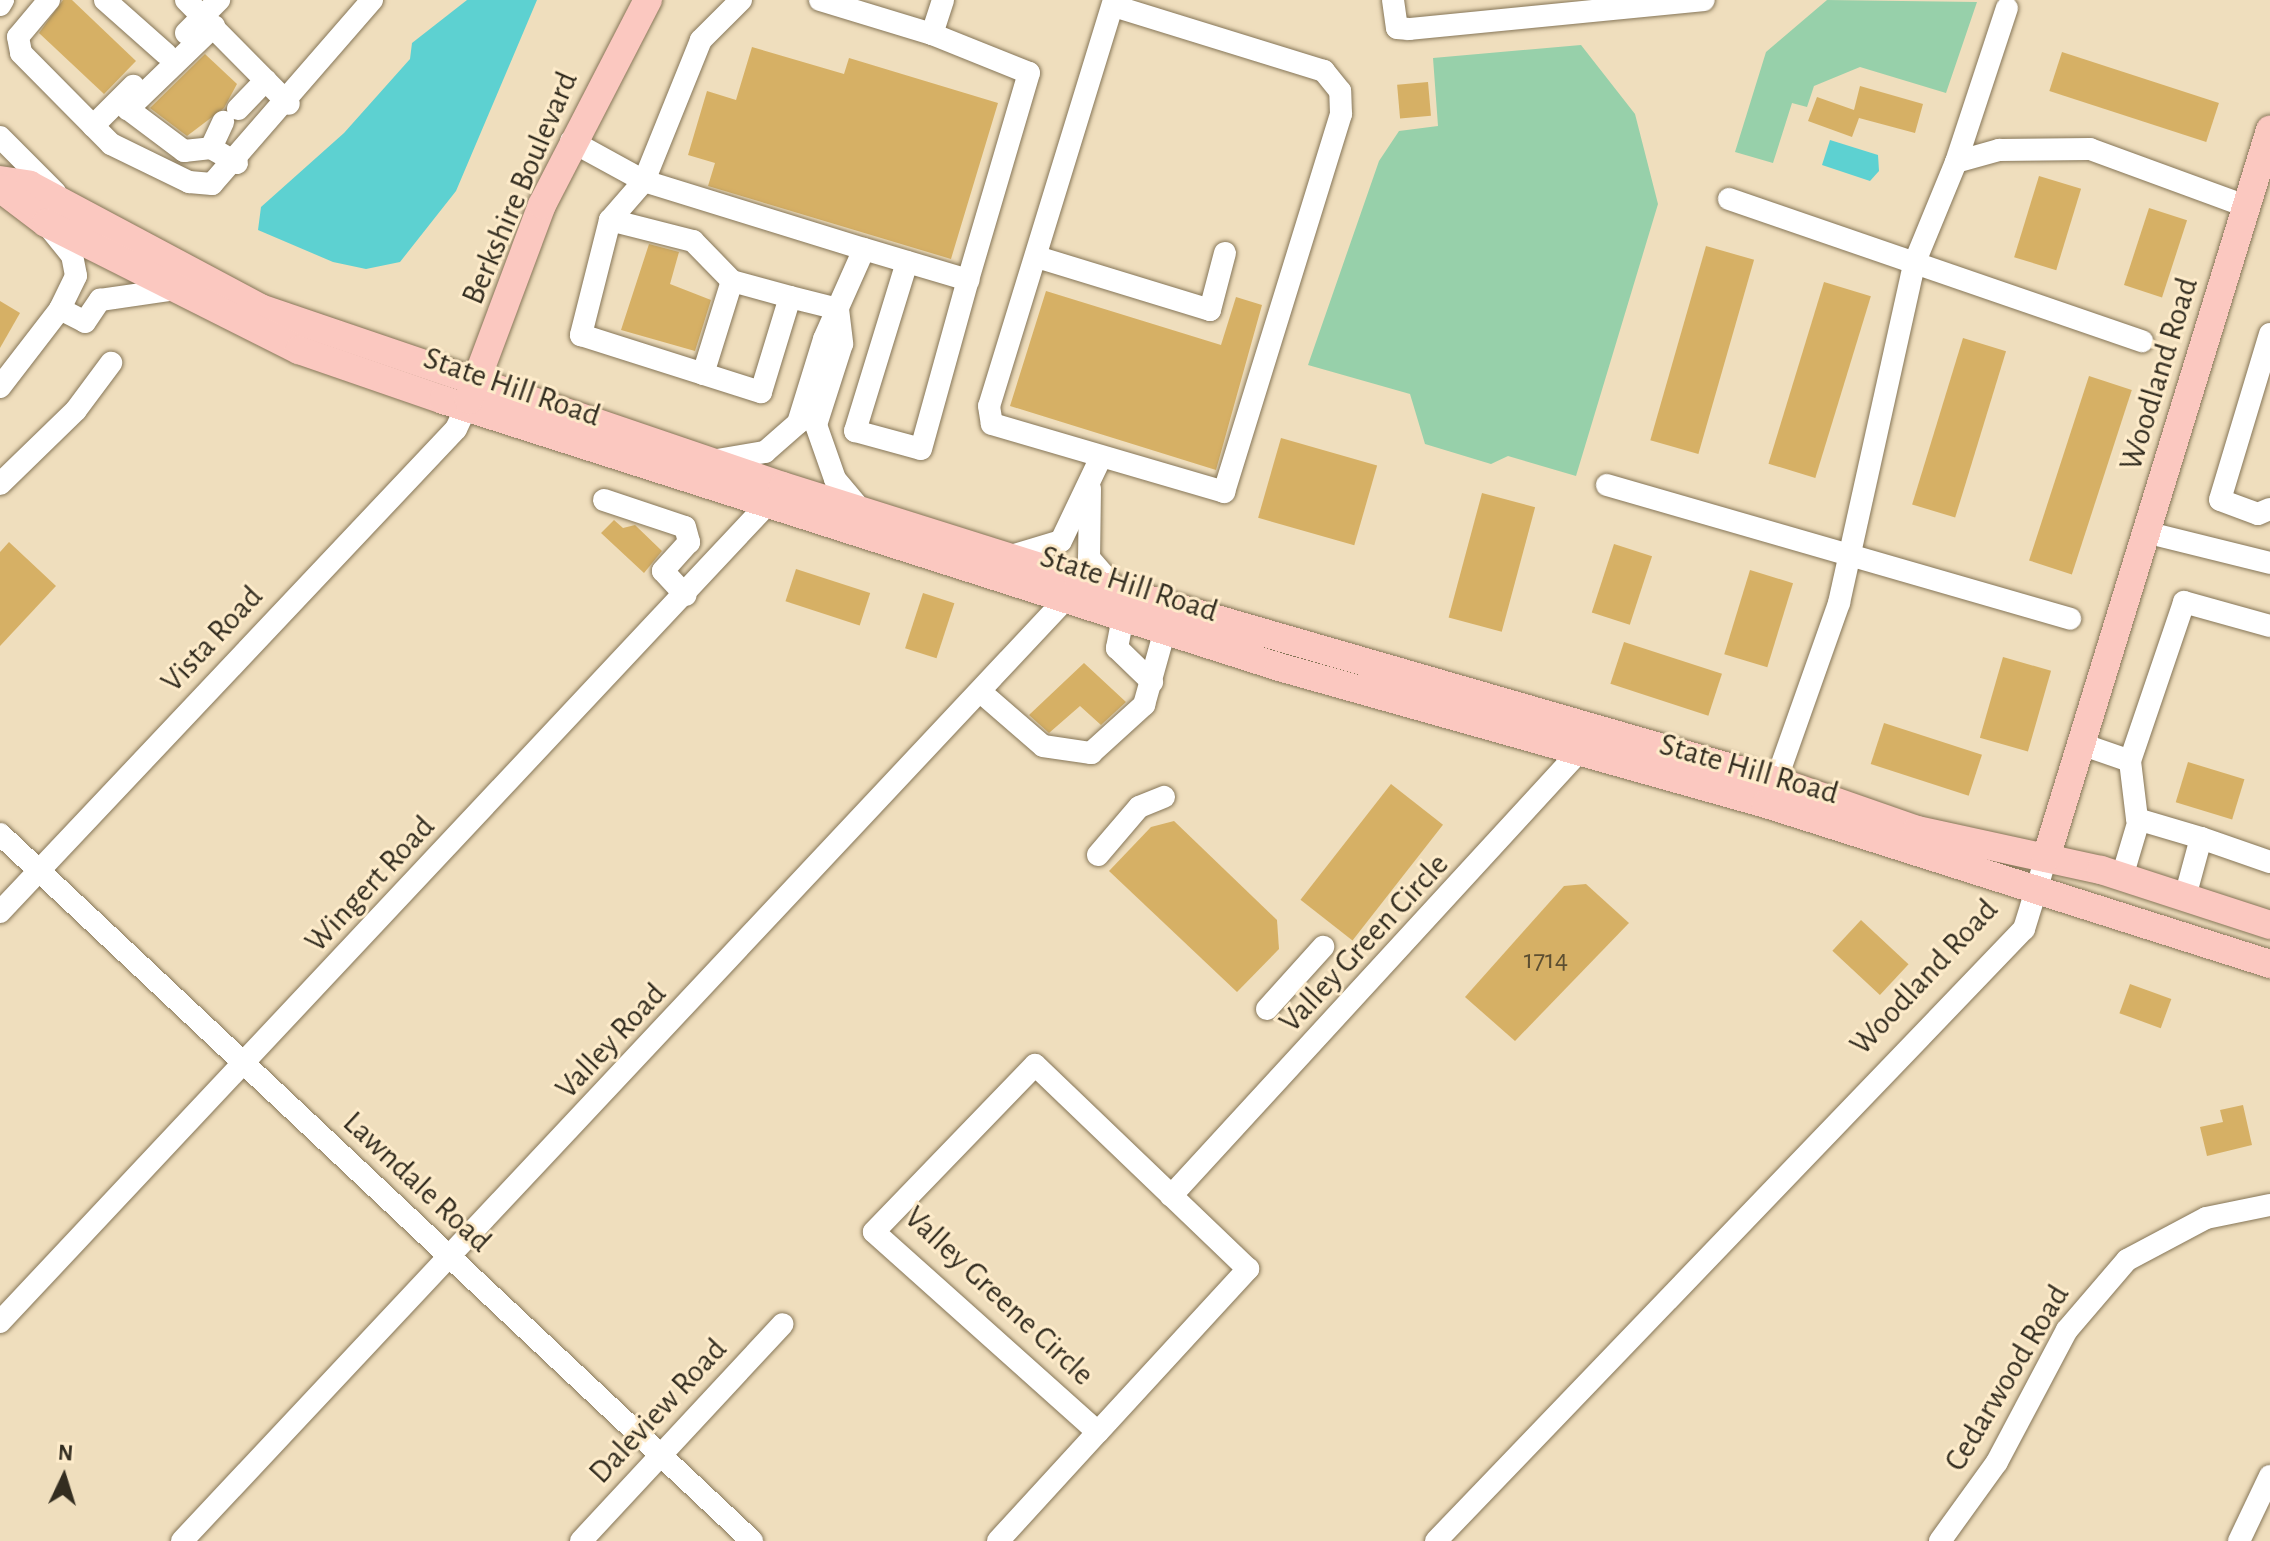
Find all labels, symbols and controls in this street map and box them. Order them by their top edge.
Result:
street label: Berkshire Boulevard [454,66,586,310]
street label: Woodland Road [2111,273,2207,475]
street label: State Hill Road [419,339,605,435]
street label: State Hill Road [1035,537,1223,631]
street label: Vista Road [153,578,271,700]
street label: State Hill Road [1655,725,1843,813]
street label: Wingert Road [297,808,443,960]
street label: Valley Green Circle [1271,846,1457,1040]
street label: Woodland Road [1842,891,2006,1063]
house number: 1714 [1524,943,1568,977]
street label: Valley Road [548,975,674,1107]
street label: Lawndale Road [335,1104,499,1260]
street label: Valley Greene Circle [896,1198,1102,1394]
street label: Cedarwood Road [1936,1278,2078,1478]
street label: Daleview Road [581,1330,735,1492]
north arrow [24,1437,104,1517]
text: N [57,1442,74,1465]

